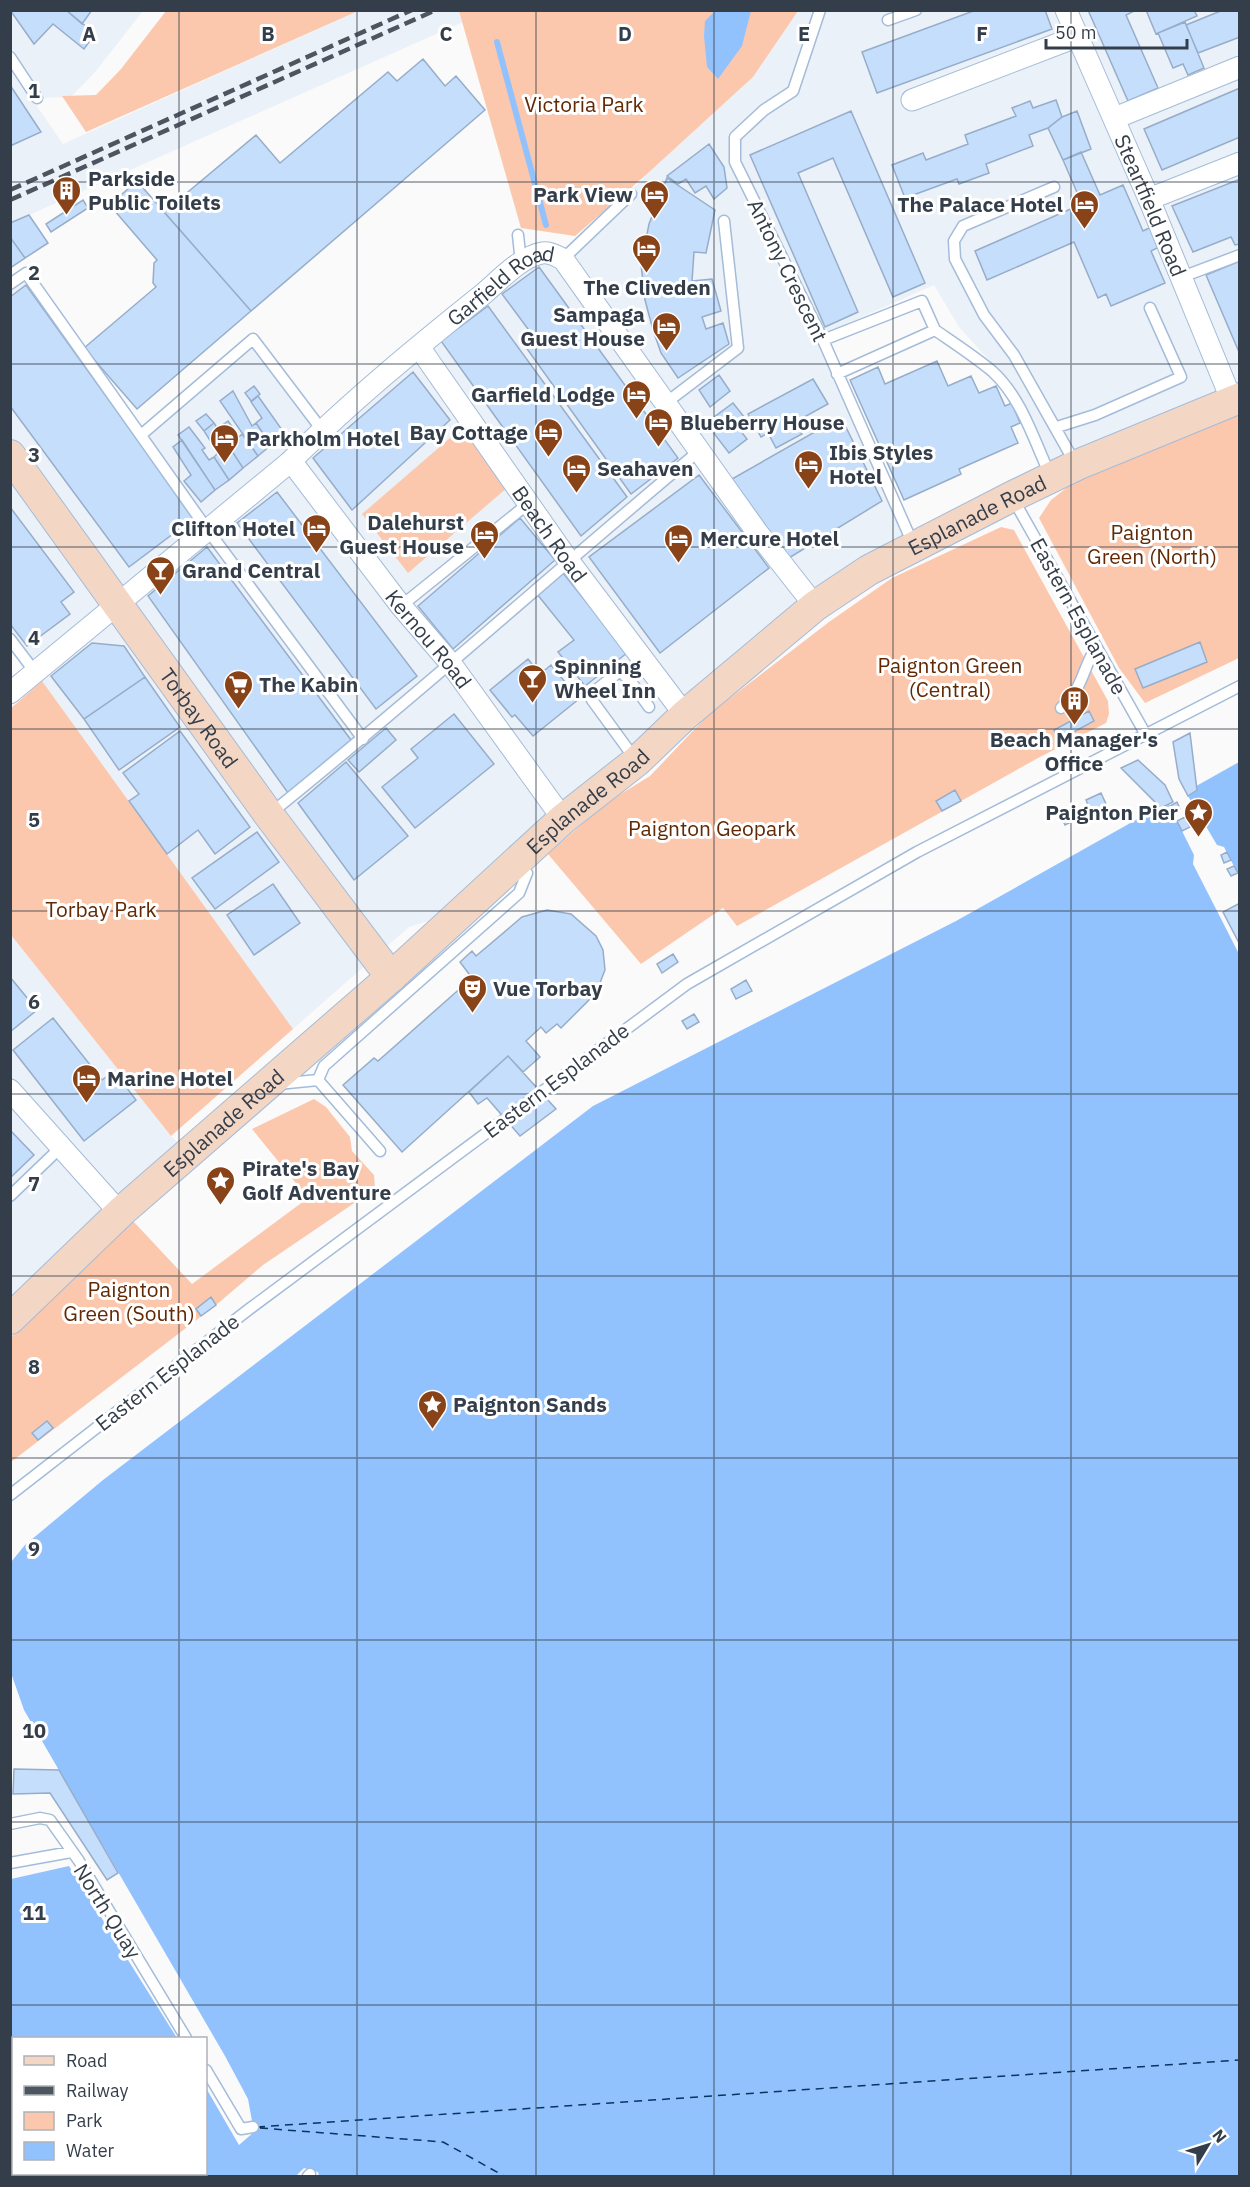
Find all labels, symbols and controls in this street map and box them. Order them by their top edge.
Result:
scale bar [1046,12,1187,50]
text: A [82,20,96,47]
text: B [261,20,275,47]
text: C [439,20,453,47]
text: D [618,20,632,47]
text: E [798,20,810,47]
text: F [976,20,988,47]
text: 50 m [1055,21,1097,44]
text: 1 [28,77,40,104]
park label: Victoria Park [524,90,644,118]
street label: Steartfield Road [1108,130,1193,281]
place label: Parkside Public Toilets [88,164,221,216]
building icon: Parkside Public Toilets [51,174,83,216]
hotel icon: Park View [638,178,670,220]
place label: Park View [533,180,633,208]
hotel icon: The Palace Hotel [1068,188,1100,230]
place label: The Palace Hotel [897,190,1063,218]
street label: Antony Crescent [741,194,835,346]
hotel icon: The Cliveden [631,232,663,274]
street label: Garfield Road [441,238,557,332]
text: 2 [28,259,40,286]
place label: The Cliveden [583,273,711,301]
place label: Sampaga Guest House [520,300,645,352]
hotel icon: Sampaga Guest House [650,310,682,352]
hotel icon: Garfield Lodge [620,378,652,420]
place label: Garfield Lodge [471,380,615,408]
hotel icon: Blueberry House [643,406,675,448]
place label: Blueberry House [680,408,845,436]
hotel icon: Bay Cottage [533,416,565,458]
place label: Bay Cottage [409,418,528,446]
hotel icon: Parkholm Hotel [209,422,241,464]
place label: Parkholm Hotel [246,424,400,452]
place label: Ibis Styles Hotel [829,438,933,490]
text: 3 [28,441,40,468]
hotel icon: Ibis Styles Hotel [792,448,824,490]
hotel icon: Seahaven [560,452,592,494]
place label: Seahaven [597,454,694,482]
street label: Esplanade Road [903,468,1051,562]
street label: Beach Road [506,480,594,588]
place label: Dalehurst Guest House [339,508,464,560]
hotel icon: Clifton Hotel [300,512,332,554]
place label: Clifton Hotel [171,514,295,542]
hotel icon: Dalehurst Guest House [469,518,501,560]
park label: Paignton Green (North) [1087,518,1217,570]
hotel icon: Mercure Hotel [663,522,695,564]
place label: Mercure Hotel [700,524,839,552]
street label: Eastern Esplanade [1024,533,1134,699]
bar icon: Grand Central [145,554,177,596]
place label: Grand Central [182,556,320,584]
street label: Kernou Road [379,584,478,694]
text: 4 [28,624,40,651]
park label: Paignton Green (Central) [877,651,1023,703]
place label: Spinning Wheel Inn [554,652,656,704]
street label: Torbay Road [154,662,245,774]
bar icon: Spinning Wheel Inn [517,662,549,704]
supermarket icon: The Kabin [222,668,254,710]
place label: The Kabin [259,670,358,698]
building icon: Beach Manager's Office [1058,684,1090,726]
place label: Beach Manager's Office [990,725,1158,777]
street label: Esplanade Road [520,742,655,860]
place icon: Paignton Pier [1183,796,1215,838]
place label: Paignton Pier [1045,798,1179,826]
text: 5 [28,806,40,833]
park label: Paignton Geopark [628,814,796,842]
park label: Torbay Park [45,895,157,923]
theatre icon: Vue Torbay [456,972,488,1014]
place label: Vue Torbay [493,974,603,1002]
text: 6 [28,988,40,1015]
street label: Eastern Esplanade [478,1016,634,1144]
hotel icon: Marine Hotel [70,1062,102,1104]
street label: Esplanade Road [157,1062,290,1183]
place label: Marine Hotel [107,1064,233,1092]
place label: Pirate's Bay Golf Adventure [242,1154,391,1206]
place icon: Pirate's Bay Golf Adventure [205,1164,237,1206]
text: 7 [28,1170,40,1197]
park label: Paignton Green (South) [63,1275,195,1327]
street label: Eastern Esplanade [89,1307,245,1437]
text: 8 [28,1353,40,1380]
place icon: Paignton Sands [416,1388,448,1430]
place label: Paignton Sands [453,1390,607,1418]
text: 9 [28,1535,40,1562]
text: 10 [22,1717,46,1744]
street label: North Quay [68,1858,149,1964]
text: 11 [22,1899,46,1926]
legend [12,2037,207,2175]
text: Road [66,2049,107,2072]
text: Railway [66,2079,128,2102]
text: Park [66,2109,103,2132]
north arrow [1178,2115,1238,2175]
text: N [1208,2125,1231,2146]
text: Water [66,2139,115,2162]

